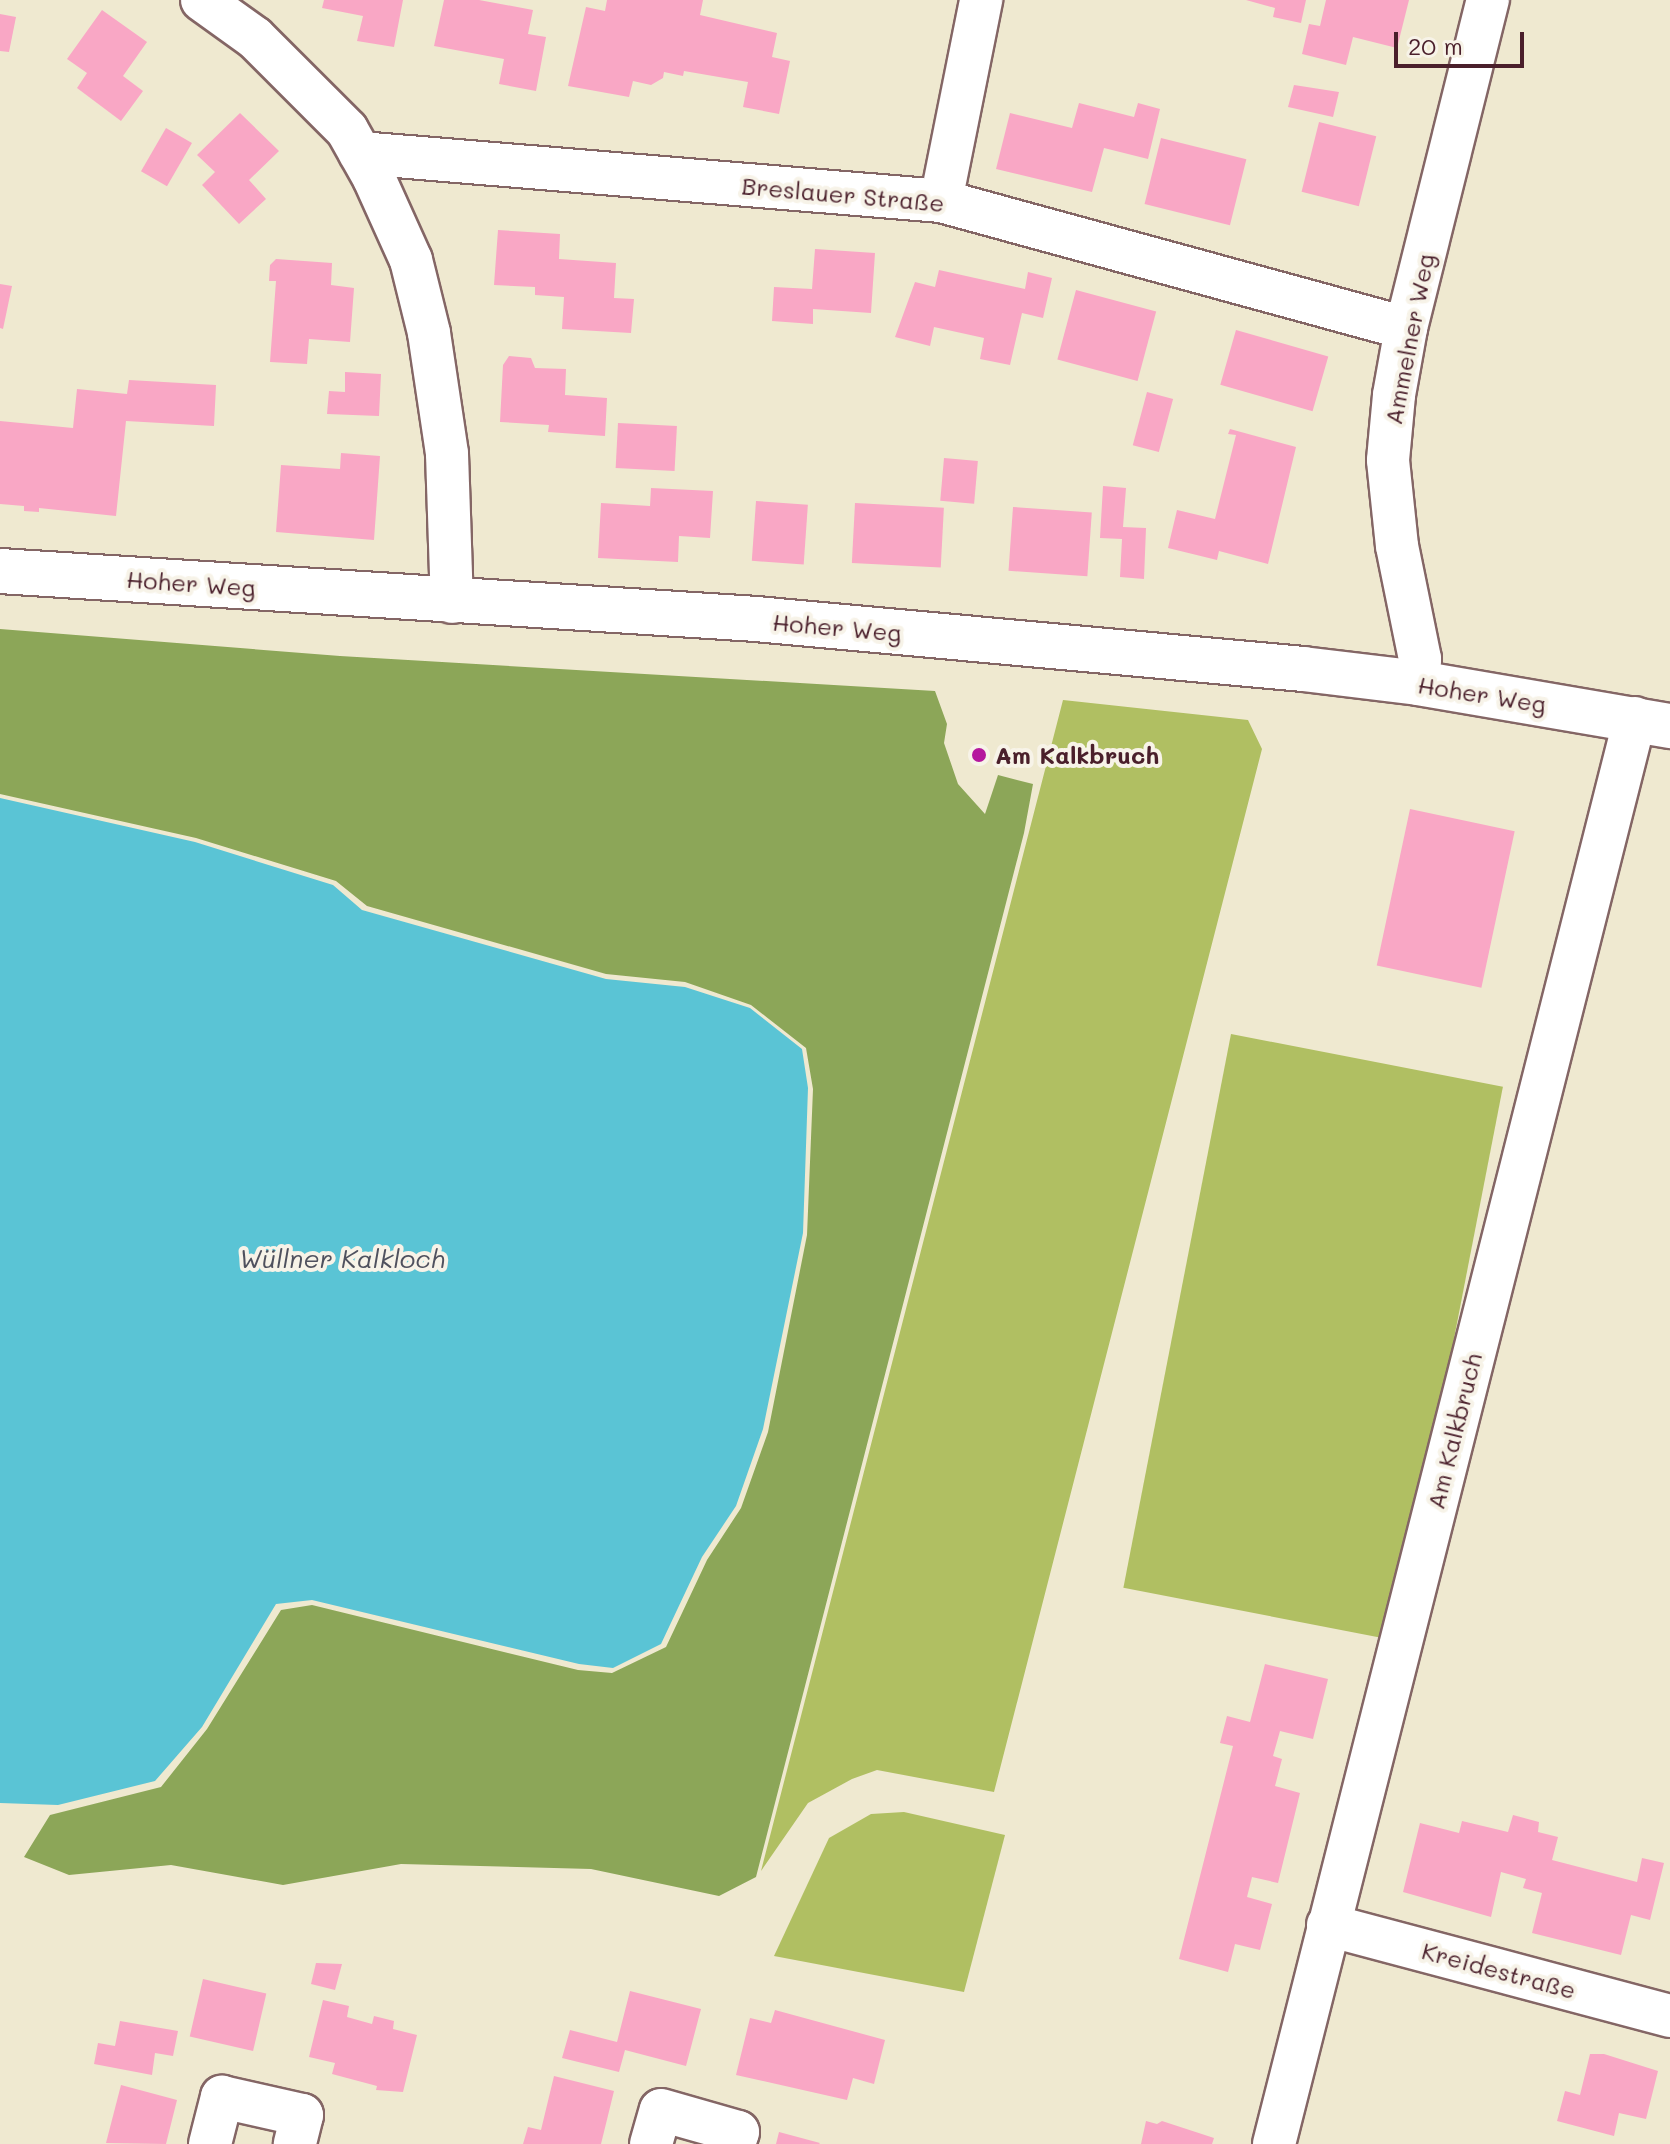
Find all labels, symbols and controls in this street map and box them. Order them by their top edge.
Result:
scale bar [1398,16,1528,66]
text: 20 m [1408,30,1463,61]
street label: Breslauer Straße [740,171,946,217]
street label: Ammelner Weg [1378,251,1440,427]
street label: Hoher Weg [125,564,257,602]
street label: Hoher Weg [771,607,903,647]
street label: Hoher Weg [1416,670,1548,718]
place label: Am Kalkbruch [995,741,1159,769]
marker: Am Kalkbruch [970,746,988,764]
water label: Wüllner Kalkloch [239,1243,445,1275]
street label: Am Kalkbruch [1421,1350,1487,1512]
street label: Kreidestraße [1419,1936,1579,2004]

